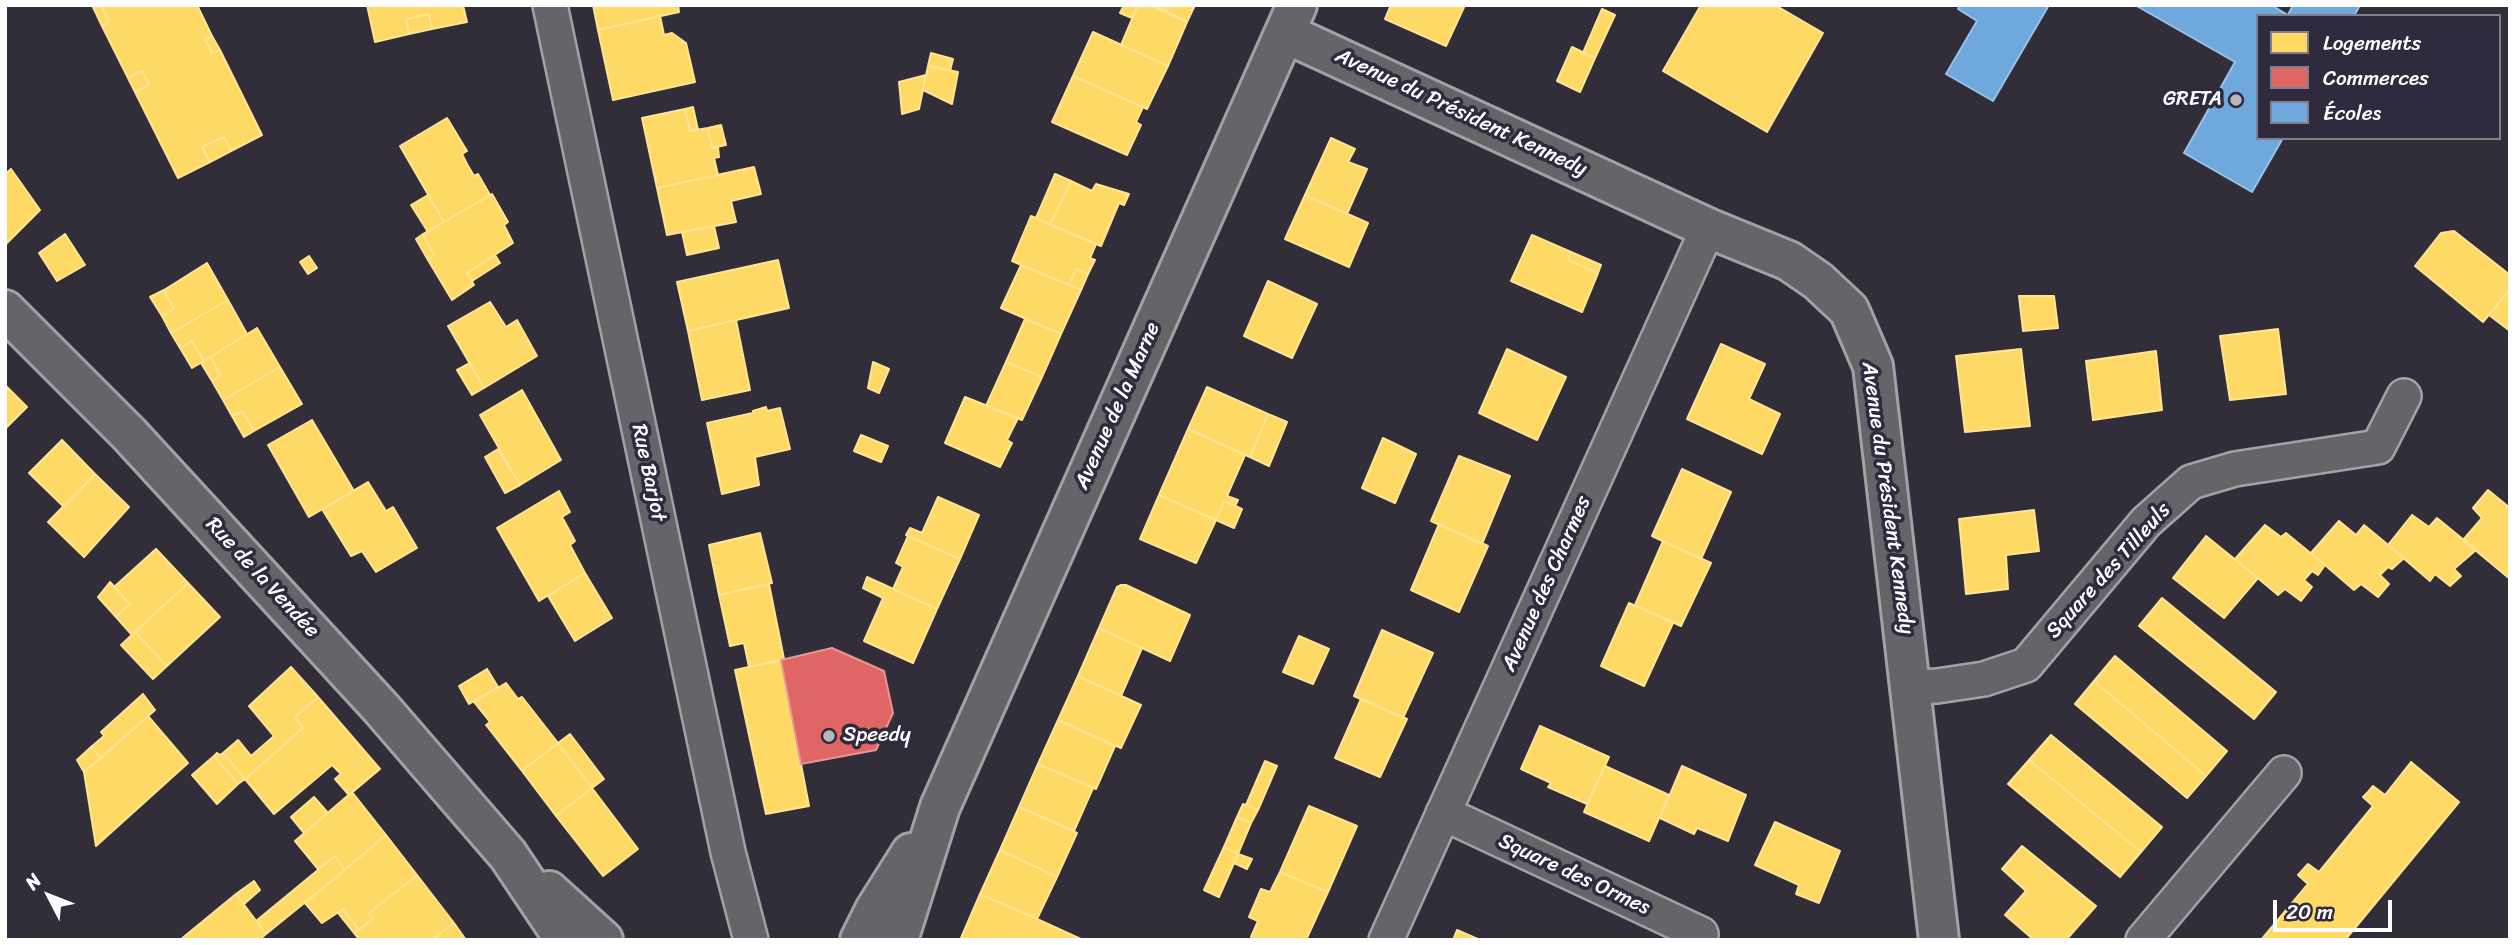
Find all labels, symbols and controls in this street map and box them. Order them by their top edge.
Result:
legend [2256,14,2501,140]
text: Logements [2323,24,2421,62]
street label: Avenue du Président Kennedy [1331,44,1591,182]
text: Commerces [2323,59,2429,97]
place label: GRETA [2163,87,2222,113]
marker: GRETA [2228,92,2244,108]
text: Écoles [2323,94,2381,132]
street label: Avenue de la Marne [1070,319,1166,493]
street label: Avenue du Président Kennedy [1855,360,1919,636]
street label: Rue Barjot [625,422,671,524]
street label: Avenue des Charmes [1497,492,1597,676]
street label: Square des Tilleuls [2042,498,2176,644]
street label: Rue de la Vendée [200,513,324,643]
place label: Speedy [843,723,911,749]
marker: Speedy [821,728,837,744]
street label: Square des Ormes [1494,829,1654,921]
north arrow [14,861,84,931]
text: N [16,866,50,898]
scale bar [2277,886,2396,930]
text: 20 m [2286,893,2333,931]

